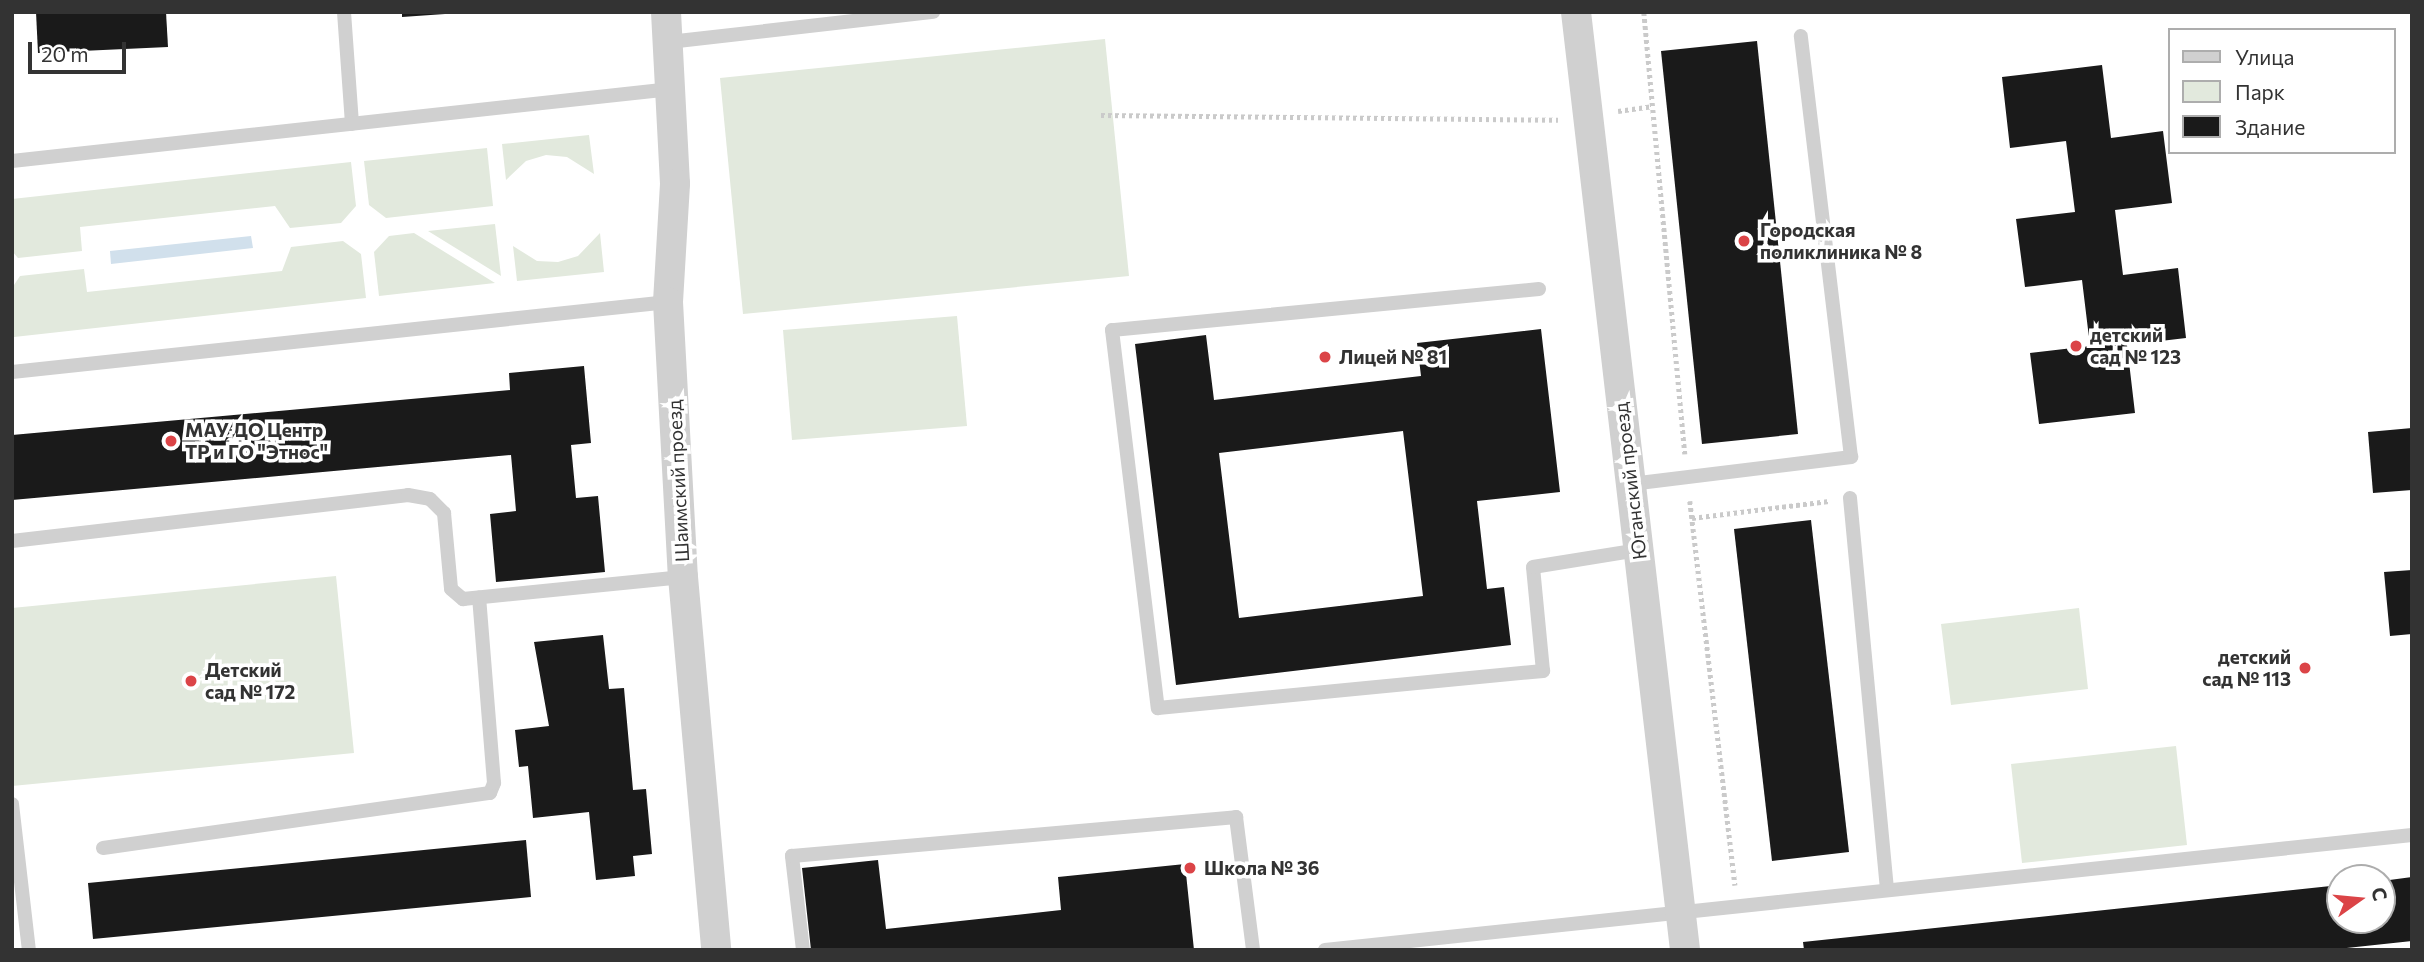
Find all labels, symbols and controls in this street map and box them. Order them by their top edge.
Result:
scale bar [32,28,130,72]
legend [2168,28,2396,154]
text: 20 m [41,41,89,66]
text: Улица [2235,44,2294,69]
text: Парк [2235,79,2285,104]
text: Здание [2235,114,2305,139]
place label: Городская поликлиника № 8 [1760,219,1922,263]
marker: Городская поликлиника № 8 [1734,231,1754,251]
place label: детский сад № 123 [2090,324,2181,368]
marker: детский сад № 123 [2068,338,2084,354]
place label: Лицей № 81 [1339,346,1447,368]
marker: Лицей № 81 [1317,349,1333,365]
street label: Шаимский проезд [662,399,694,563]
street label: Юганский проезд [1609,401,1651,561]
place label: МАУ ДО Центр ТР и ГО "Этнос" [185,419,328,463]
marker: МАУ ДО Центр ТР и ГО "Этнос" [163,433,179,449]
place label: детский сад № 113 [2202,646,2291,690]
place label: Детский сад № 172 [205,659,295,703]
marker: детский сад № 113 [2297,660,2313,676]
marker: Детский сад № 172 [183,673,199,689]
place label: Школа № 36 [1204,857,1319,879]
marker: Школа № 36 [1182,860,1198,876]
north arrow [2326,864,2396,934]
text: С [2367,885,2393,903]

